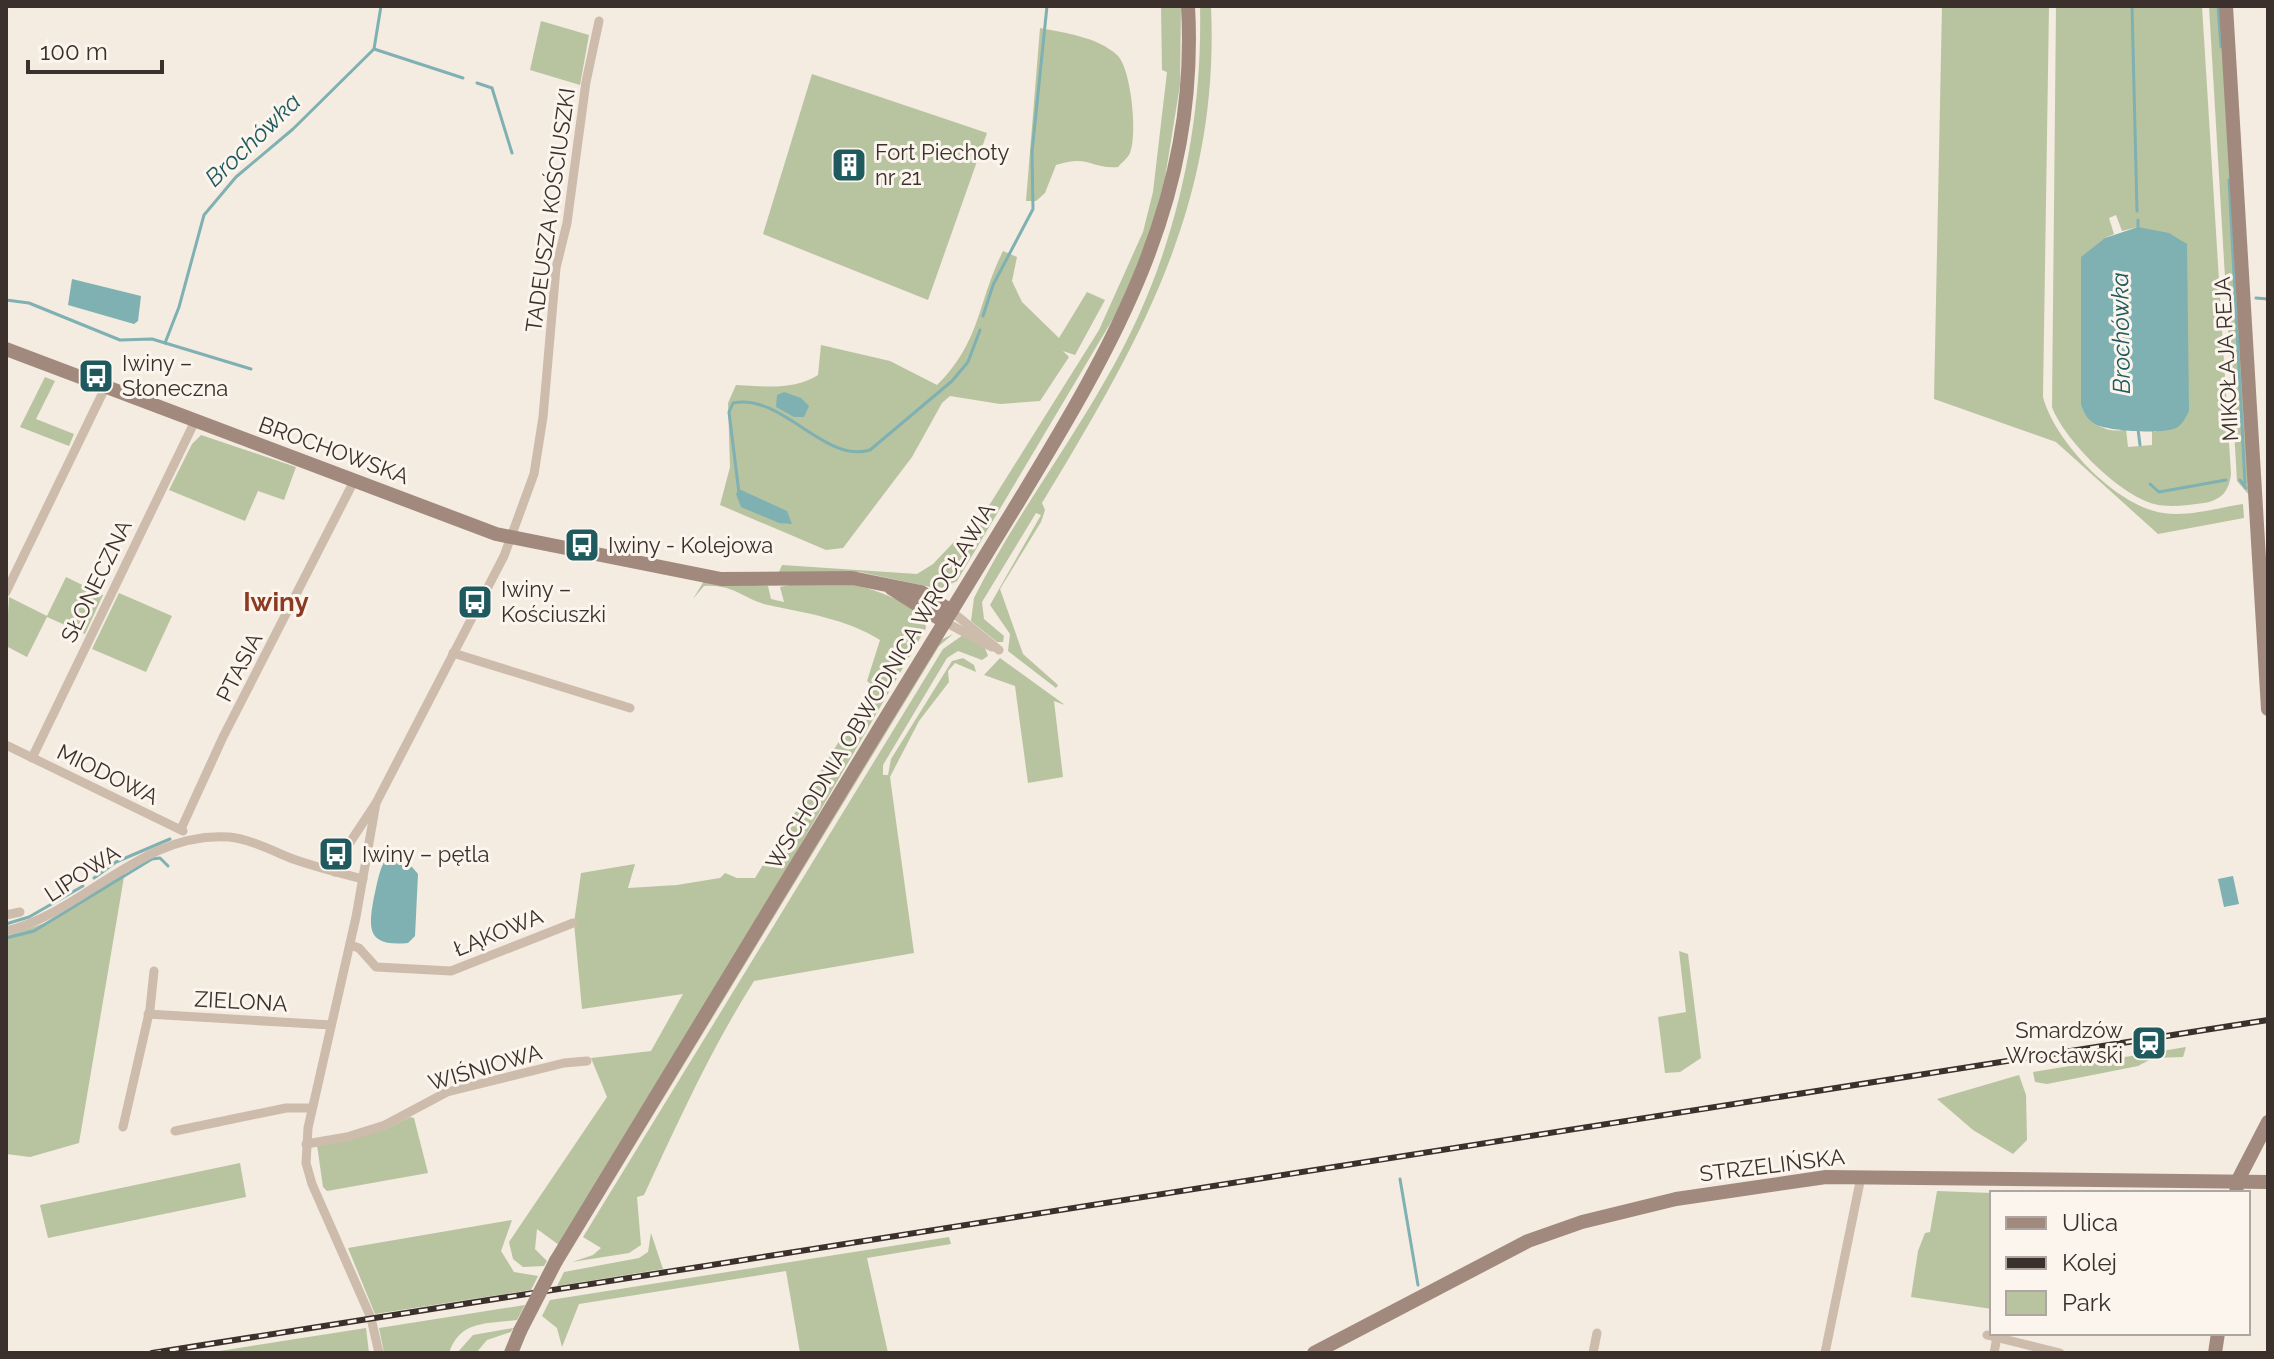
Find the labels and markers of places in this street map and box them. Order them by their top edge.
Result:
place label: Fort Piechoty nr 21 [875,139,1010,190]
building icon: Fort Piechoty nr 21 [830,146,868,184]
place label: Iwiny – Słoneczna [122,350,228,401]
bus stop icon: Iwiny – Słoneczna [77,357,115,395]
bus stop icon: Iwiny - Kolejowa [563,526,601,564]
place label: Iwiny - Kolejowa [608,532,773,558]
place label: Iwiny – Kościuszki [501,576,606,627]
bus stop icon: Iwiny – Kościuszki [456,583,494,621]
bus stop icon: Iwiny – pętla [317,835,355,873]
place label: Iwiny – pętla [362,841,490,867]
place label: Smardzów Wrocławski [2006,1017,2123,1068]
station icon: Smardzów Wrocławski [2130,1024,2168,1062]

